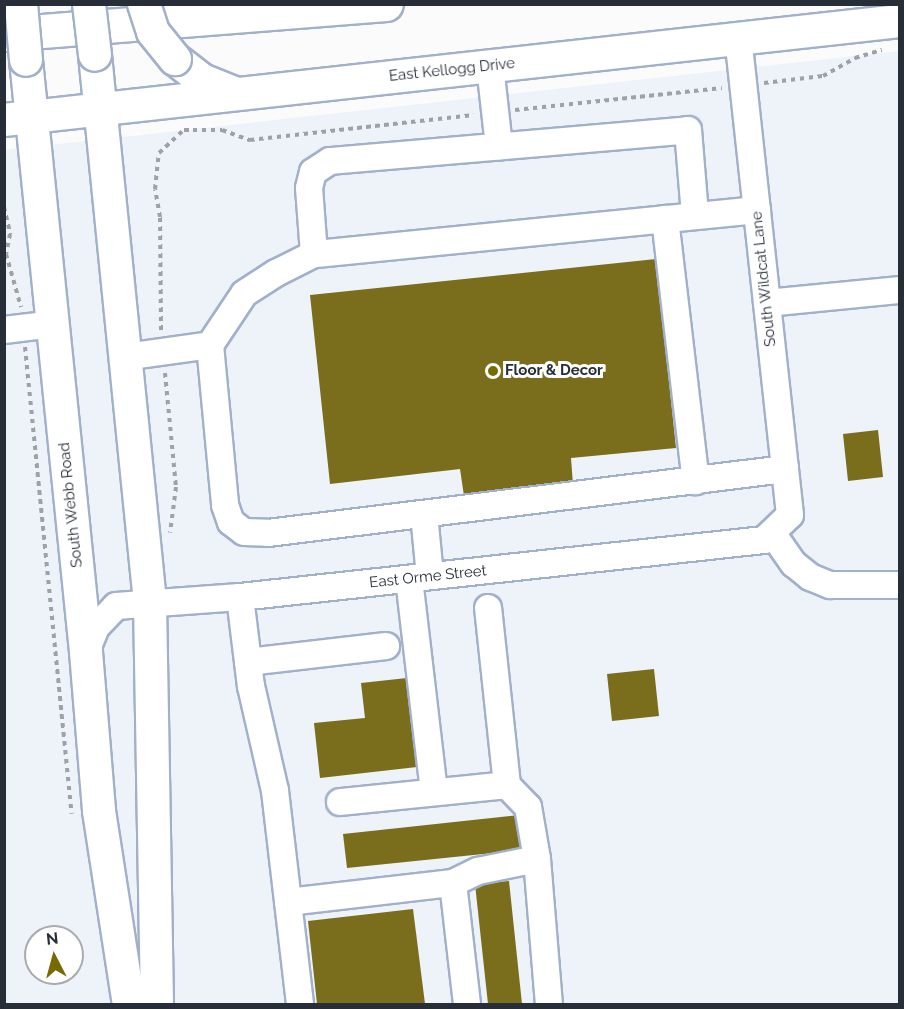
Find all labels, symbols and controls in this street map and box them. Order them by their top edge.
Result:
street label: East Kellogg Drive [388,54,516,86]
street label: South Wildcat Lane [748,210,780,348]
place label: Floor & Decor [505,362,603,380]
marker: Floor & Decor [486,364,500,378]
street label: South Webb Road [55,441,87,569]
street label: East Orme Street [368,562,488,592]
north arrow [24,925,84,985]
text: N [45,929,59,949]

